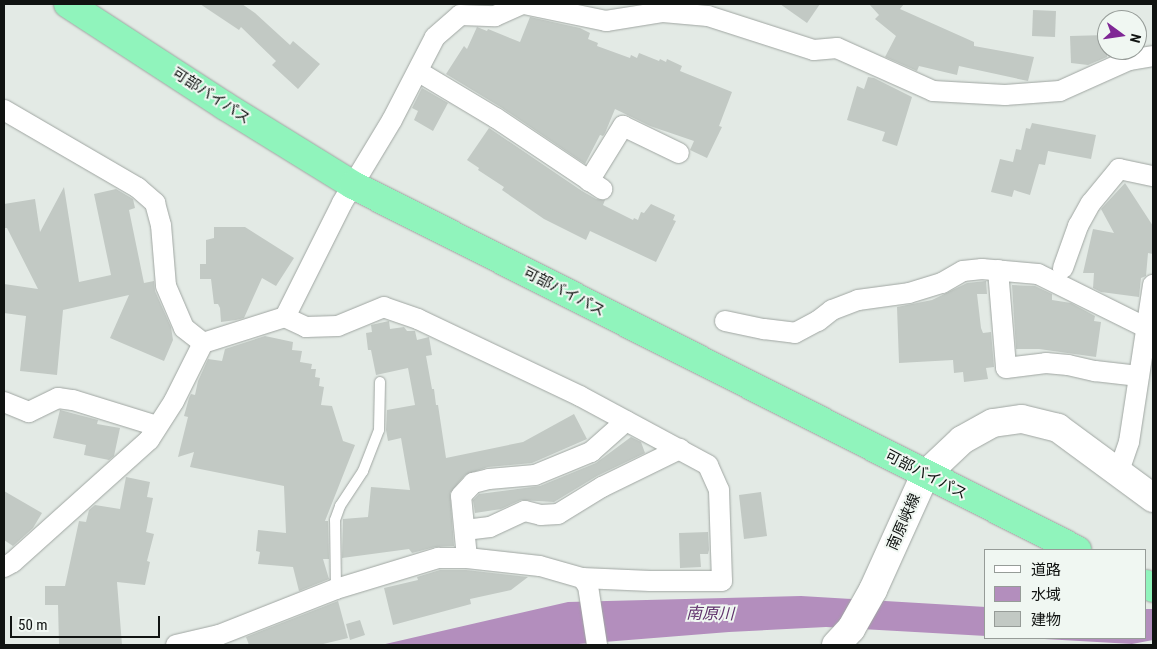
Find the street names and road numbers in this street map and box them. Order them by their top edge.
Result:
street label: 可部バイパス [168,64,254,128]
street label: 可部バイパス [520,264,608,320]
street label: 可部バイパス [882,447,970,503]
street label: 南原峡線 [884,491,924,553]

